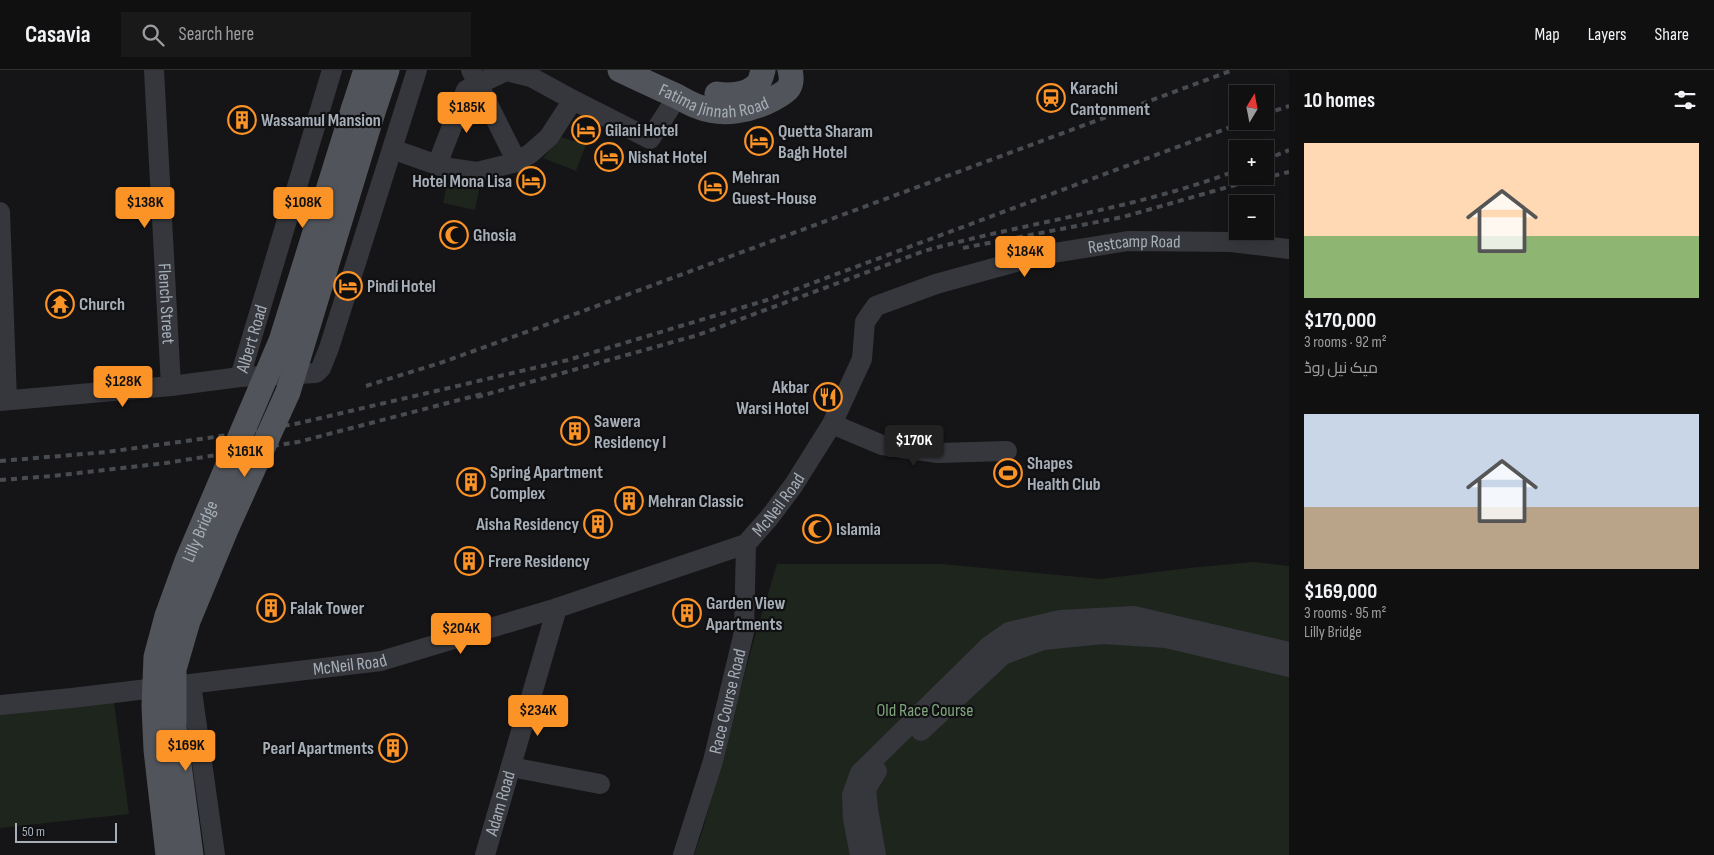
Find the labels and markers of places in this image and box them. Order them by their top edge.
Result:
place label: Karachi Cantonment [1070,78,1150,120]
station icon: Karachi Cantonment [1036,83,1066,113]
pin: $185K [432,92,502,134]
building icon: Wassamul Mansion [227,105,257,135]
place label: Wassamul Mansion [261,110,381,131]
hotel icon: Gilani Hotel [571,115,601,145]
place label: Gilani Hotel [605,120,678,141]
place label: Quetta Sharam Bagh Hotel [778,121,873,163]
hotel icon: Quetta Sharam Bagh Hotel [744,126,774,156]
hotel icon: Nishat Hotel [594,142,624,172]
place label: Nishat Hotel [628,147,707,168]
hotel icon: Hotel Mona Lisa [516,166,546,196]
place label: Mehran Guest-House [732,167,817,209]
place label: Hotel Mona Lisa [412,171,512,192]
hotel icon: Mehran Guest-House [698,172,728,202]
pin: $138K [110,186,180,229]
pin: $108K [268,186,338,229]
mosque icon: Ghosia [439,220,469,250]
place label: Ghosia [473,225,516,246]
pin: $184K [990,236,1060,278]
hotel icon: Pindi Hotel [333,271,363,301]
place label: Pindi Hotel [367,276,436,297]
temple icon: Church [45,289,75,319]
place label: Church [79,294,125,315]
pin: $128K [88,366,158,408]
place label: Akbar Warsi Hotel [736,377,809,419]
restaurant icon: Akbar Warsi Hotel [813,382,843,412]
place label: Sawera Residency I [594,411,666,453]
building icon: Sawera Residency I [560,416,590,446]
pin: $170K [879,424,949,467]
pin: $161K [210,436,280,478]
place label: Shapes Health Club [1027,453,1101,495]
sports icon: Shapes Health Club [993,458,1023,488]
place label: Spring Apartment Complex [490,462,603,504]
building icon: Spring Apartment Complex [456,467,486,497]
building icon: Mehran Classic [614,486,644,516]
place label: Mehran Classic [648,491,744,512]
building icon: Aisha Residency [583,509,613,539]
place label: Aisha Residency [475,514,580,535]
mosque icon: Islamia [802,514,832,544]
place label: Islamia [836,519,881,540]
building icon: Frere Residency [454,546,484,576]
place label: Frere Residency [488,551,590,572]
building icon: Falak Tower [256,593,286,623]
place label: Garden View Apartments [705,593,786,635]
place label: Falak Tower [290,598,365,619]
building icon: Garden View Apartments [672,598,702,628]
pin: $204K [426,612,496,655]
pin: $234K [503,694,573,737]
pin: $169K [151,730,221,772]
building icon: Pearl Apartments [378,733,408,763]
place label: Pearl Apartments [262,738,374,759]

